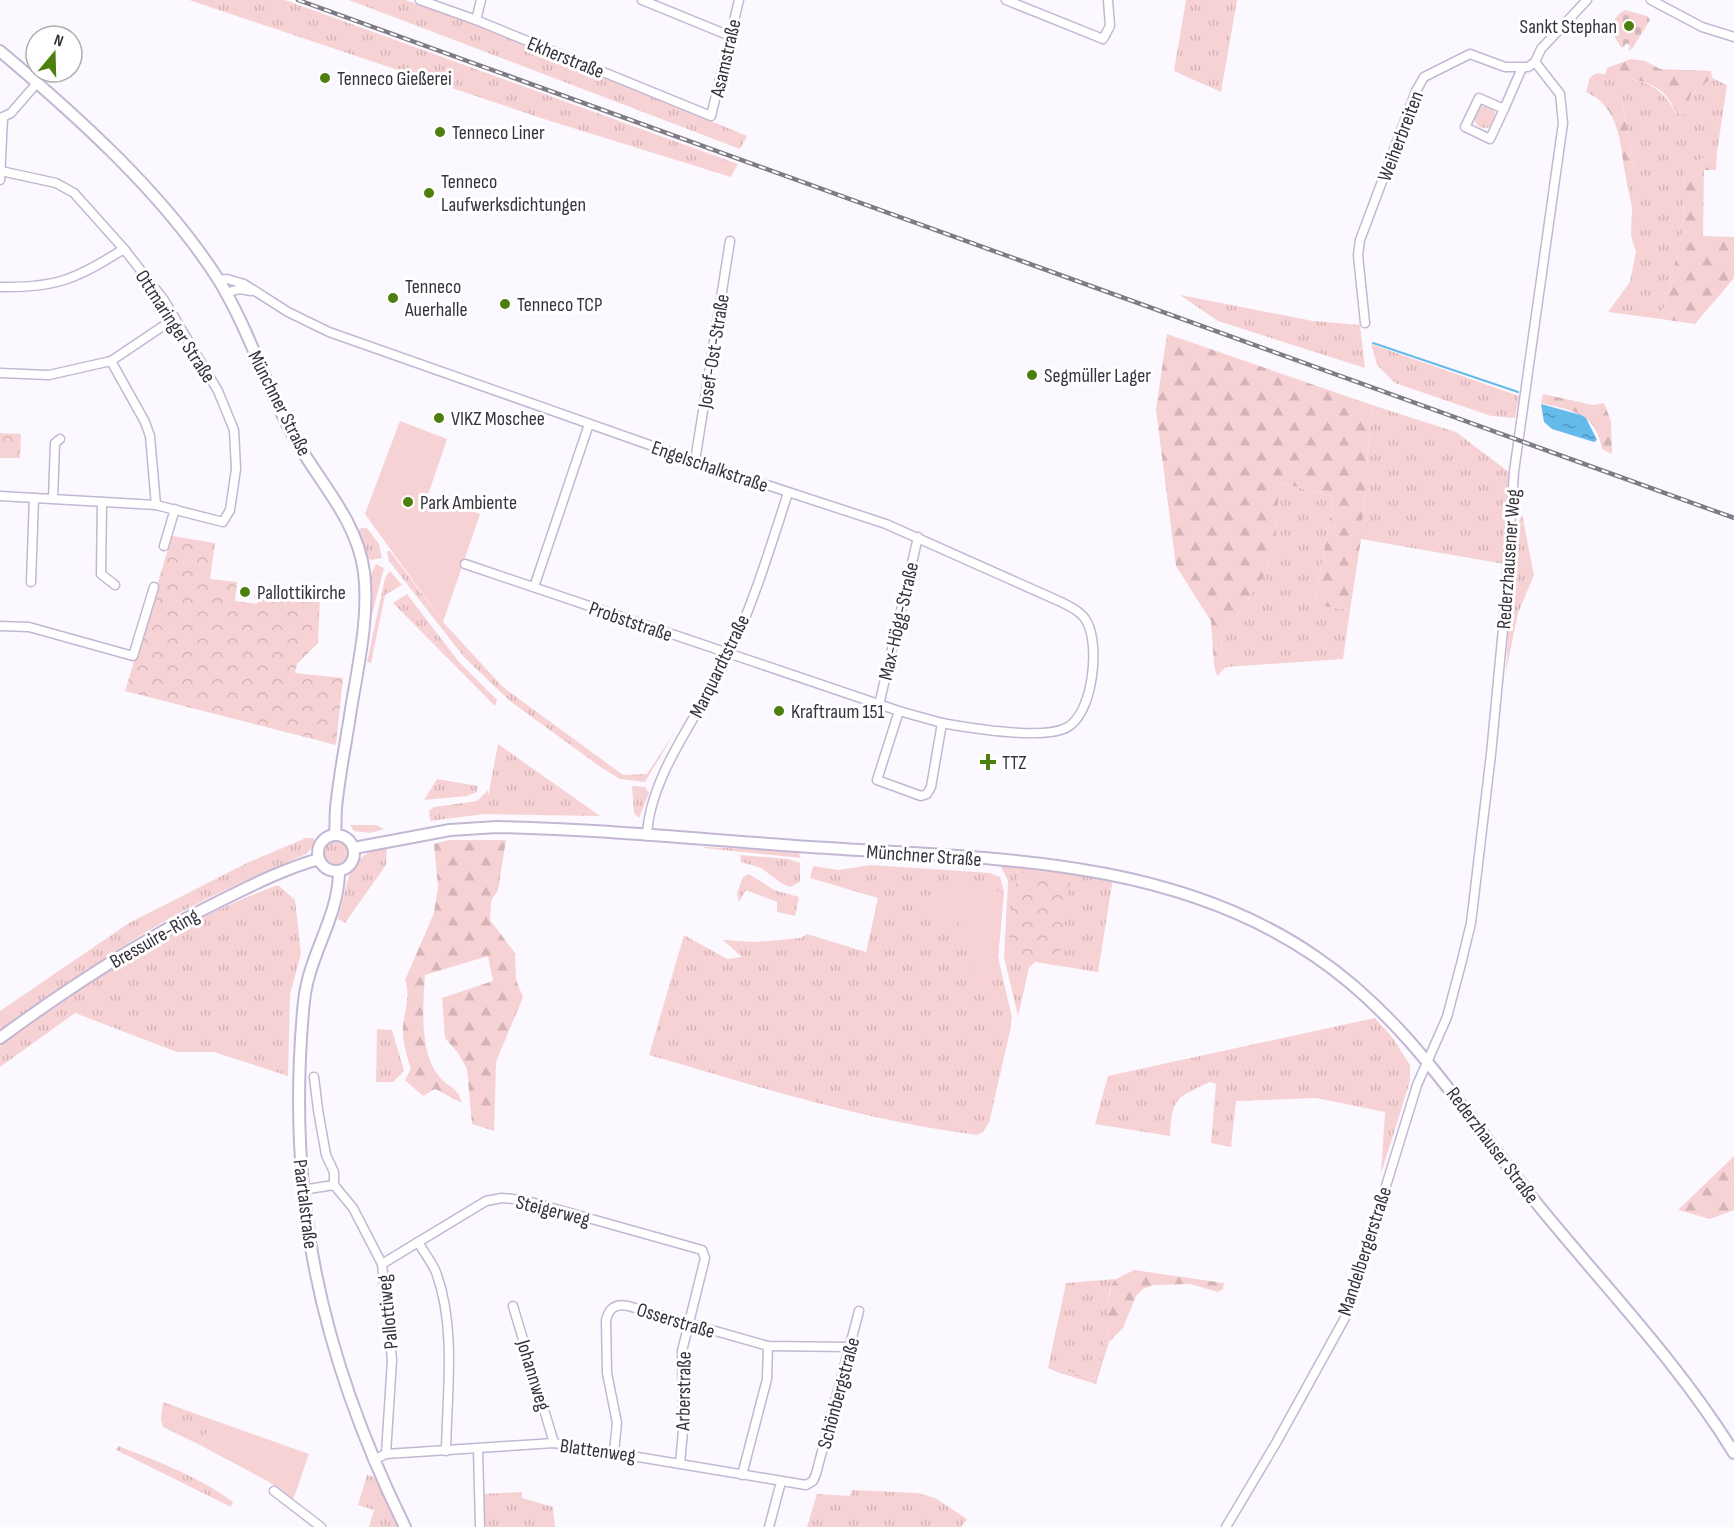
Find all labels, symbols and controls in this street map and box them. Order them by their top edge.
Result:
place label: Sankt Stephan [1520,15,1617,39]
street label: Asamstraße [705,17,747,100]
marker: Sankt Stephan [1622,19,1636,33]
north arrow [24,24,84,84]
text: N [51,31,66,52]
street label: Ekherstraße [524,32,608,84]
place label: Tenneco Gießerei [337,67,452,91]
marker: Tenneco Gießerei [318,71,332,85]
street label: Weiherbreiten [1373,88,1429,185]
place label: Tenneco Liner [452,121,545,145]
marker: Tenneco Liner [433,125,447,139]
place label: Tenneco Laufwerksdichtungen [441,170,586,217]
marker: Tenneco Laufwerksdichtungen [422,186,436,200]
street label: Ottmaringer Straße [130,266,221,387]
place label: Tenneco Auerhalle [404,275,467,322]
marker: Tenneco Auerhalle [386,291,400,305]
street label: Josef-Ost-Straße [693,292,735,411]
place label: Tenneco TCP [517,293,602,317]
marker: Tenneco TCP [498,297,512,311]
street label: Münchner Straße [242,347,316,460]
place label: Segmüller Lager [1044,364,1151,388]
marker: Segmüller Lager [1025,368,1039,382]
place label: VIKZ Moschee [451,407,545,431]
marker: VIKZ Moschee [432,411,446,425]
street label: Engelschalkstraße [648,436,771,498]
street label: Rederzhausener Weg [1492,488,1526,630]
place label: Park Ambiente [420,491,517,515]
marker: Park Ambiente [401,495,415,509]
street label: Max-Högg-Straße [874,560,924,683]
place label: Pallottikirche [257,581,346,605]
marker: Pallottikirche [238,585,252,599]
street label: Probststraße [586,597,675,647]
street label: Marquardtstraße [685,611,755,722]
place label: Kraftraum 151 [791,700,884,724]
marker: Kraftraum 151 [772,704,786,718]
place label: TTZ [1002,751,1027,775]
marker: TTZ [979,753,997,771]
street label: Münchner Straße [866,840,982,872]
street label: Bressuire-Ring [106,904,203,974]
street label: Rederzhauser Straße [1441,1083,1544,1208]
street label: Paartalstraße [288,1158,322,1250]
street label: Mandelbergerstraße [1333,1184,1397,1319]
street label: Steigerweg [513,1190,592,1232]
street label: Pallottiweg [372,1273,404,1350]
street label: Osserstraße [634,1298,718,1344]
street label: Schönbergstraße [813,1335,865,1452]
street label: Johannweg [511,1336,555,1414]
street label: Arberstraße [671,1351,697,1432]
street label: Blattenweg [559,1434,637,1468]

